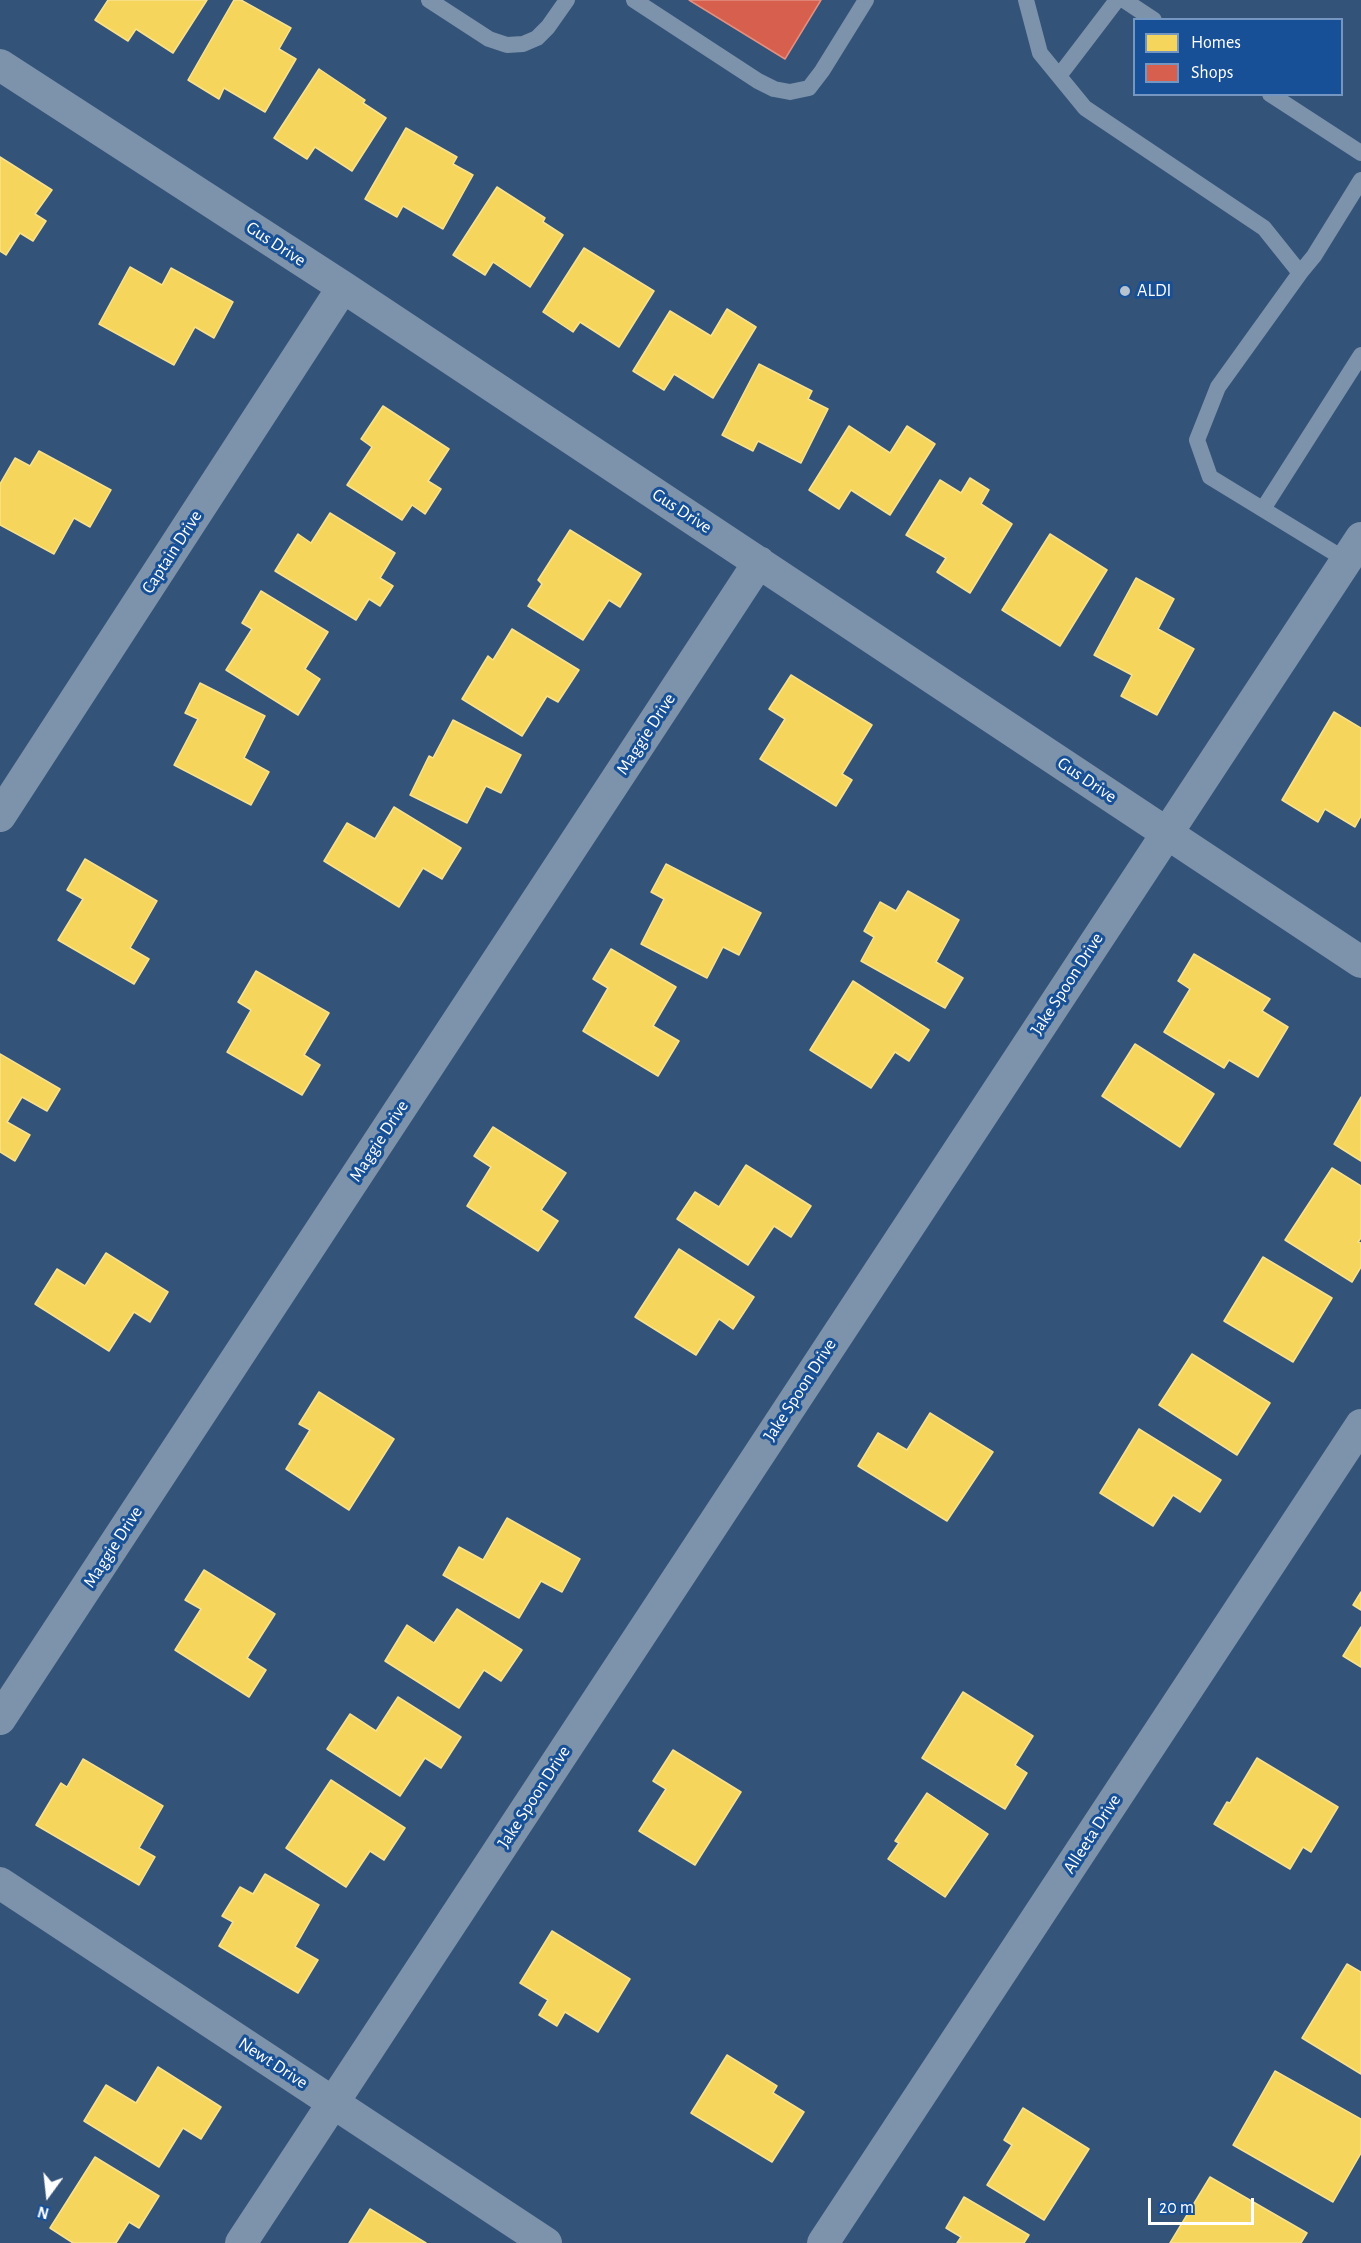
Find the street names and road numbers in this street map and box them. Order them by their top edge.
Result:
street label: Gus Drive [242,217,310,271]
street label: Gus Drive [648,484,716,538]
street label: Captain Drive [137,506,207,598]
street label: Maggie Drive [612,689,680,779]
street label: Gus Drive [1053,752,1121,808]
street label: Jake Spoon Drive [1026,929,1108,1039]
street label: Maggie Drive [345,1096,413,1186]
street label: Jake Spoon Drive [759,1335,841,1445]
street label: Maggie Drive [79,1502,147,1592]
street label: Jake Spoon Drive [493,1742,575,1852]
street label: Alleeta Drive [1058,1790,1126,1878]
street label: Newt Drive [234,2033,312,2093]

